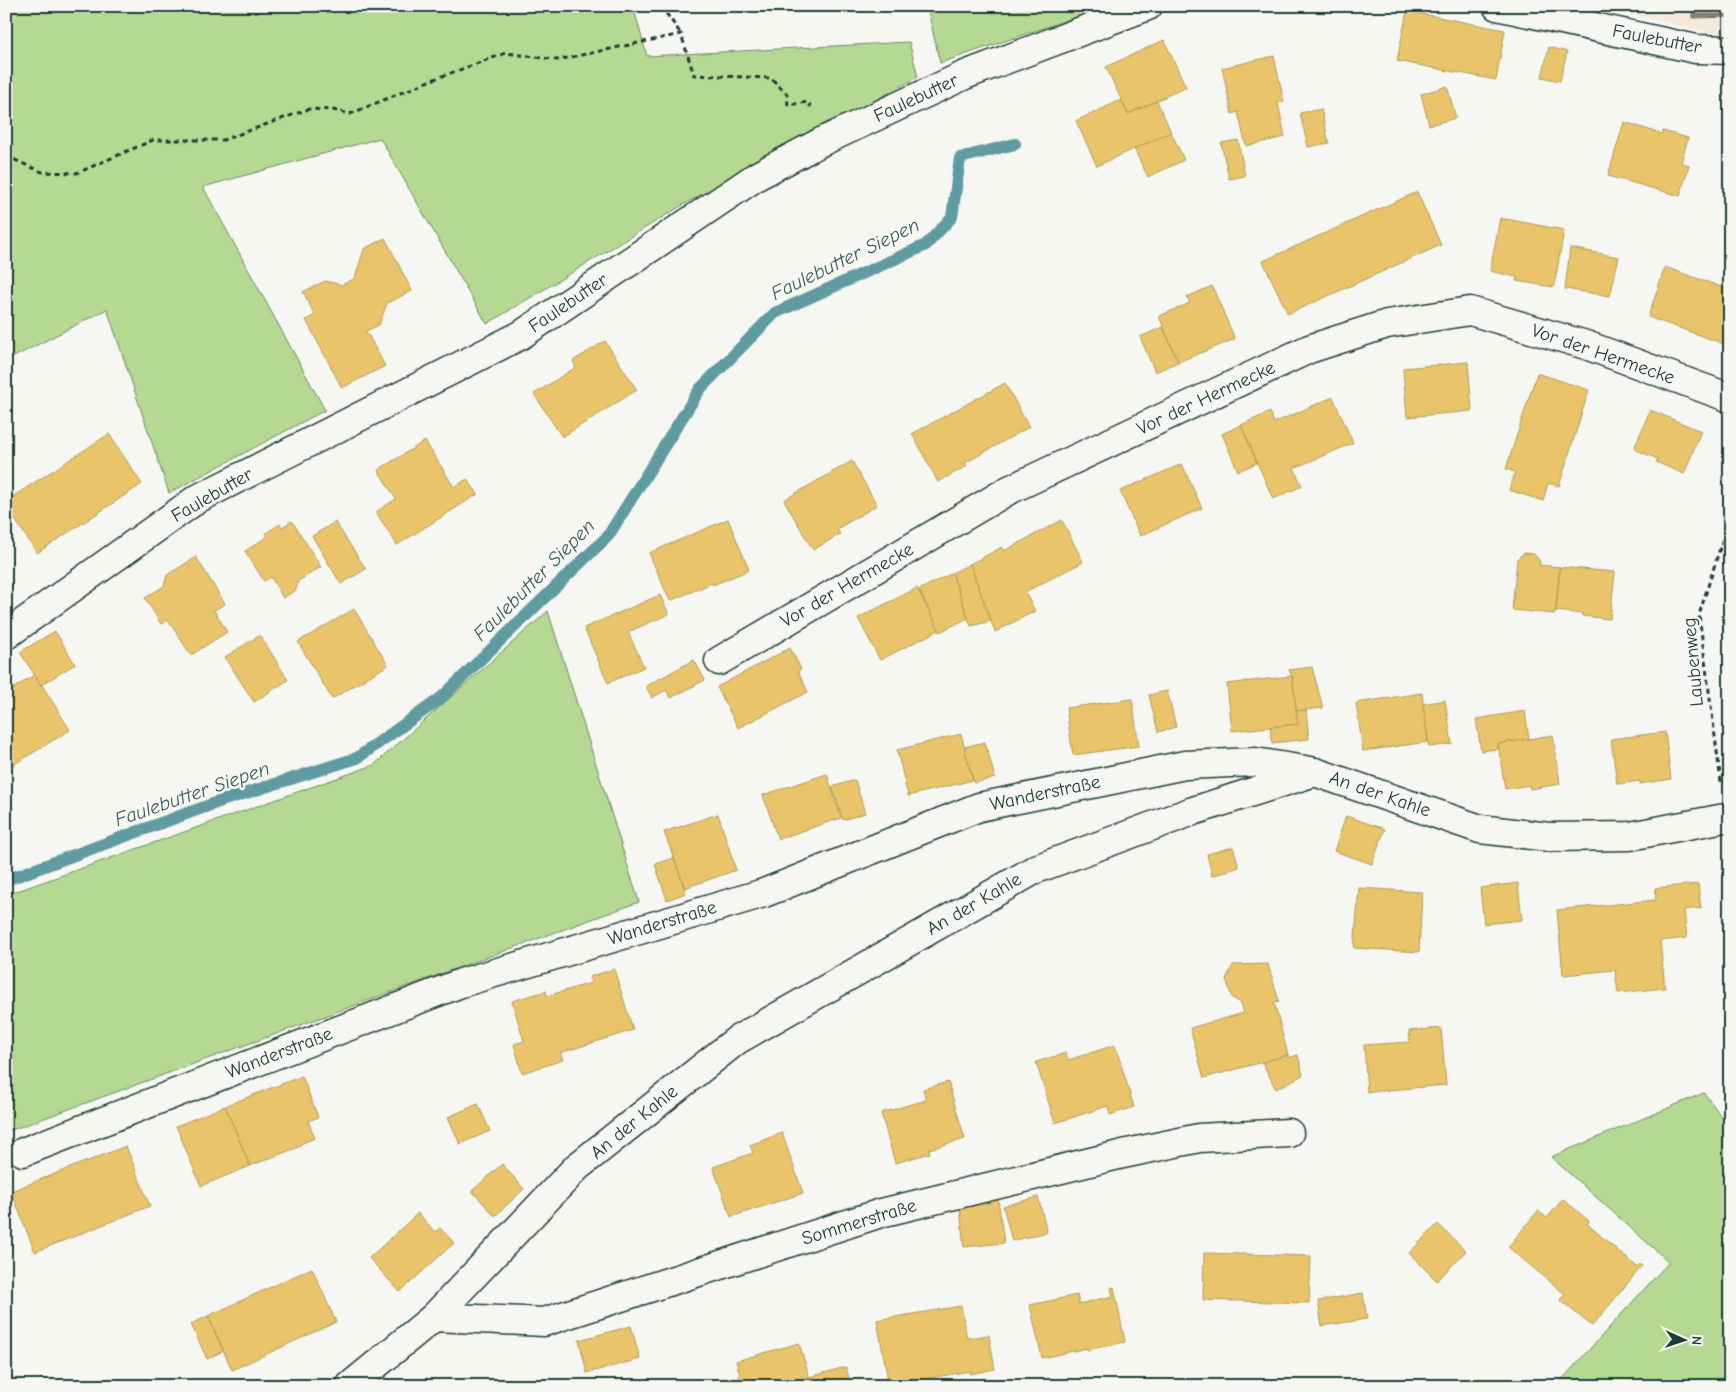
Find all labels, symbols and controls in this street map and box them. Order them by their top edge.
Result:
street label: Faulebutter [1611,20,1704,59]
street label: Faulebutter [870,69,962,127]
water label: Faulebutter Siepen [767,213,923,305]
street label: Faulebutter [524,268,612,337]
street label: Vor der Hermecke [1529,319,1677,389]
street label: Vor der Hermecke [1133,356,1279,440]
street label: Faulebutter [167,463,257,527]
water label: Faulebutter Siepen [469,515,599,645]
street label: Vor der Hermecke [777,538,917,632]
street label: Laubenweg [1678,616,1708,708]
water label: Faulebutter Siepen [112,757,272,831]
street label: An der Kahle [1326,766,1434,822]
street label: Wanderstraße [988,771,1102,815]
street label: An der Kahle [923,868,1025,940]
street label: Wanderstraße [605,896,719,950]
street label: Wanderstraße [223,1023,335,1083]
street label: An der Kahle [586,1080,682,1164]
street label: Sommerstraße [799,1194,919,1250]
north arrow [1658,1314,1708,1364]
text: N [1688,1336,1705,1346]

